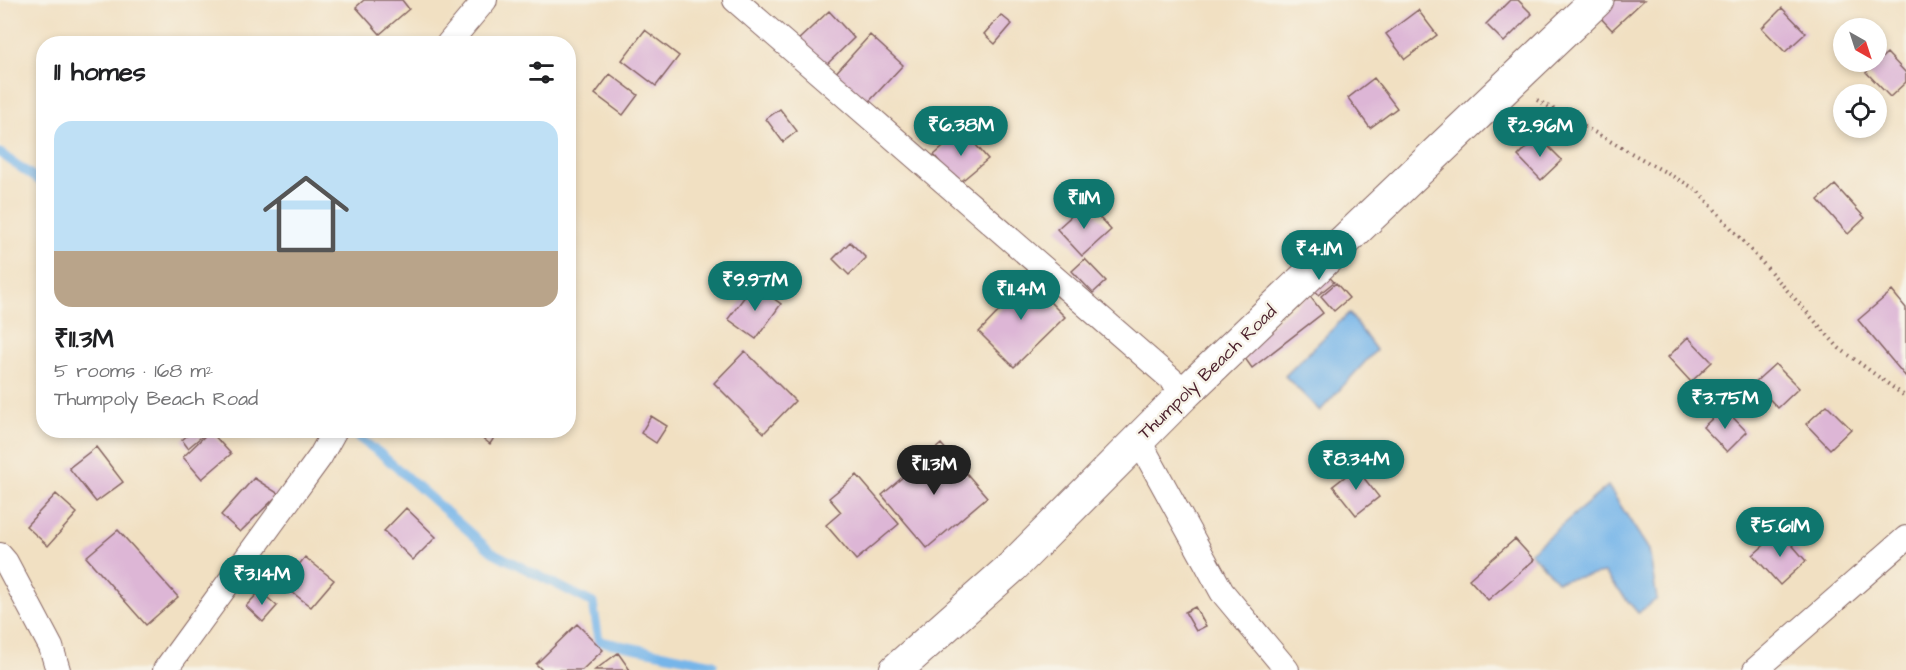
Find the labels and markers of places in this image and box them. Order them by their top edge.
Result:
pin: ₹6.38M [912,106,1010,157]
pin: ₹2.96M [1491,107,1589,158]
pin: ₹11M [1048,179,1120,230]
pin: ₹4.1M [1277,230,1361,281]
pin: ₹9.97M [706,261,804,312]
pin: ₹11.4M [972,270,1070,321]
pin: ₹3.75M [1676,379,1774,430]
pin: ₹8.34M [1307,440,1405,491]
pin: ₹11.3M [885,445,983,496]
pin: ₹5.61M [1731,507,1829,558]
pin: ₹3.14M [213,555,311,606]

